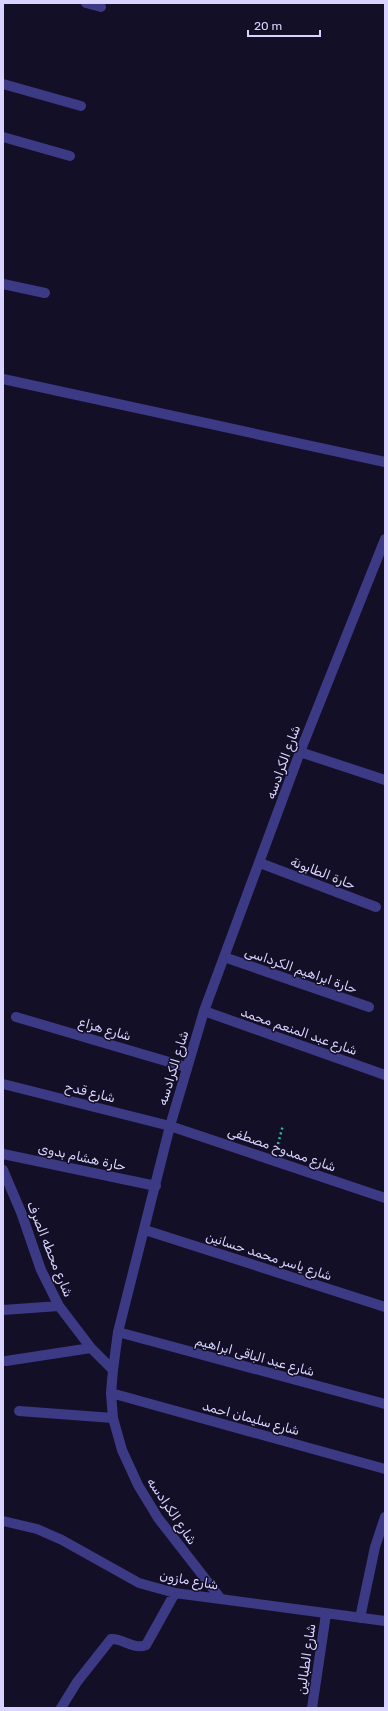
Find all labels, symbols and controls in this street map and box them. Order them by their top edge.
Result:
scale bar [248,12,320,38]
text: 20 m [254,19,282,33]
street label: شارع الكرادسه [263,723,305,802]
street label: حارة الطابونة [288,854,357,893]
street label: حارة ابراهيم الكرداسى [242,944,359,997]
street label: شارع عبد المنعم محمد [238,1004,359,1060]
street label: شارع هزاع [76,1014,133,1046]
street label: شارع الكرادسه [154,1029,193,1108]
street label: شارع قدح [63,1079,117,1107]
street label: شارع ممدوح مصطفى [225,1123,338,1176]
street label: حارة هشام بدوى [36,1140,127,1175]
street label: شارع محطه الصرف [22,1199,76,1300]
street label: شارع ياسر محمد حسانين [203,1228,334,1285]
street label: شارع عبد الباقى ابراهيم [193,1333,316,1381]
street label: شارع سليمان احمد [200,1398,301,1440]
street label: شارع الكرادسه [142,1475,200,1548]
street label: شارع مازون [158,1567,220,1595]
street label: شارع الطبالين [294,1623,320,1696]

